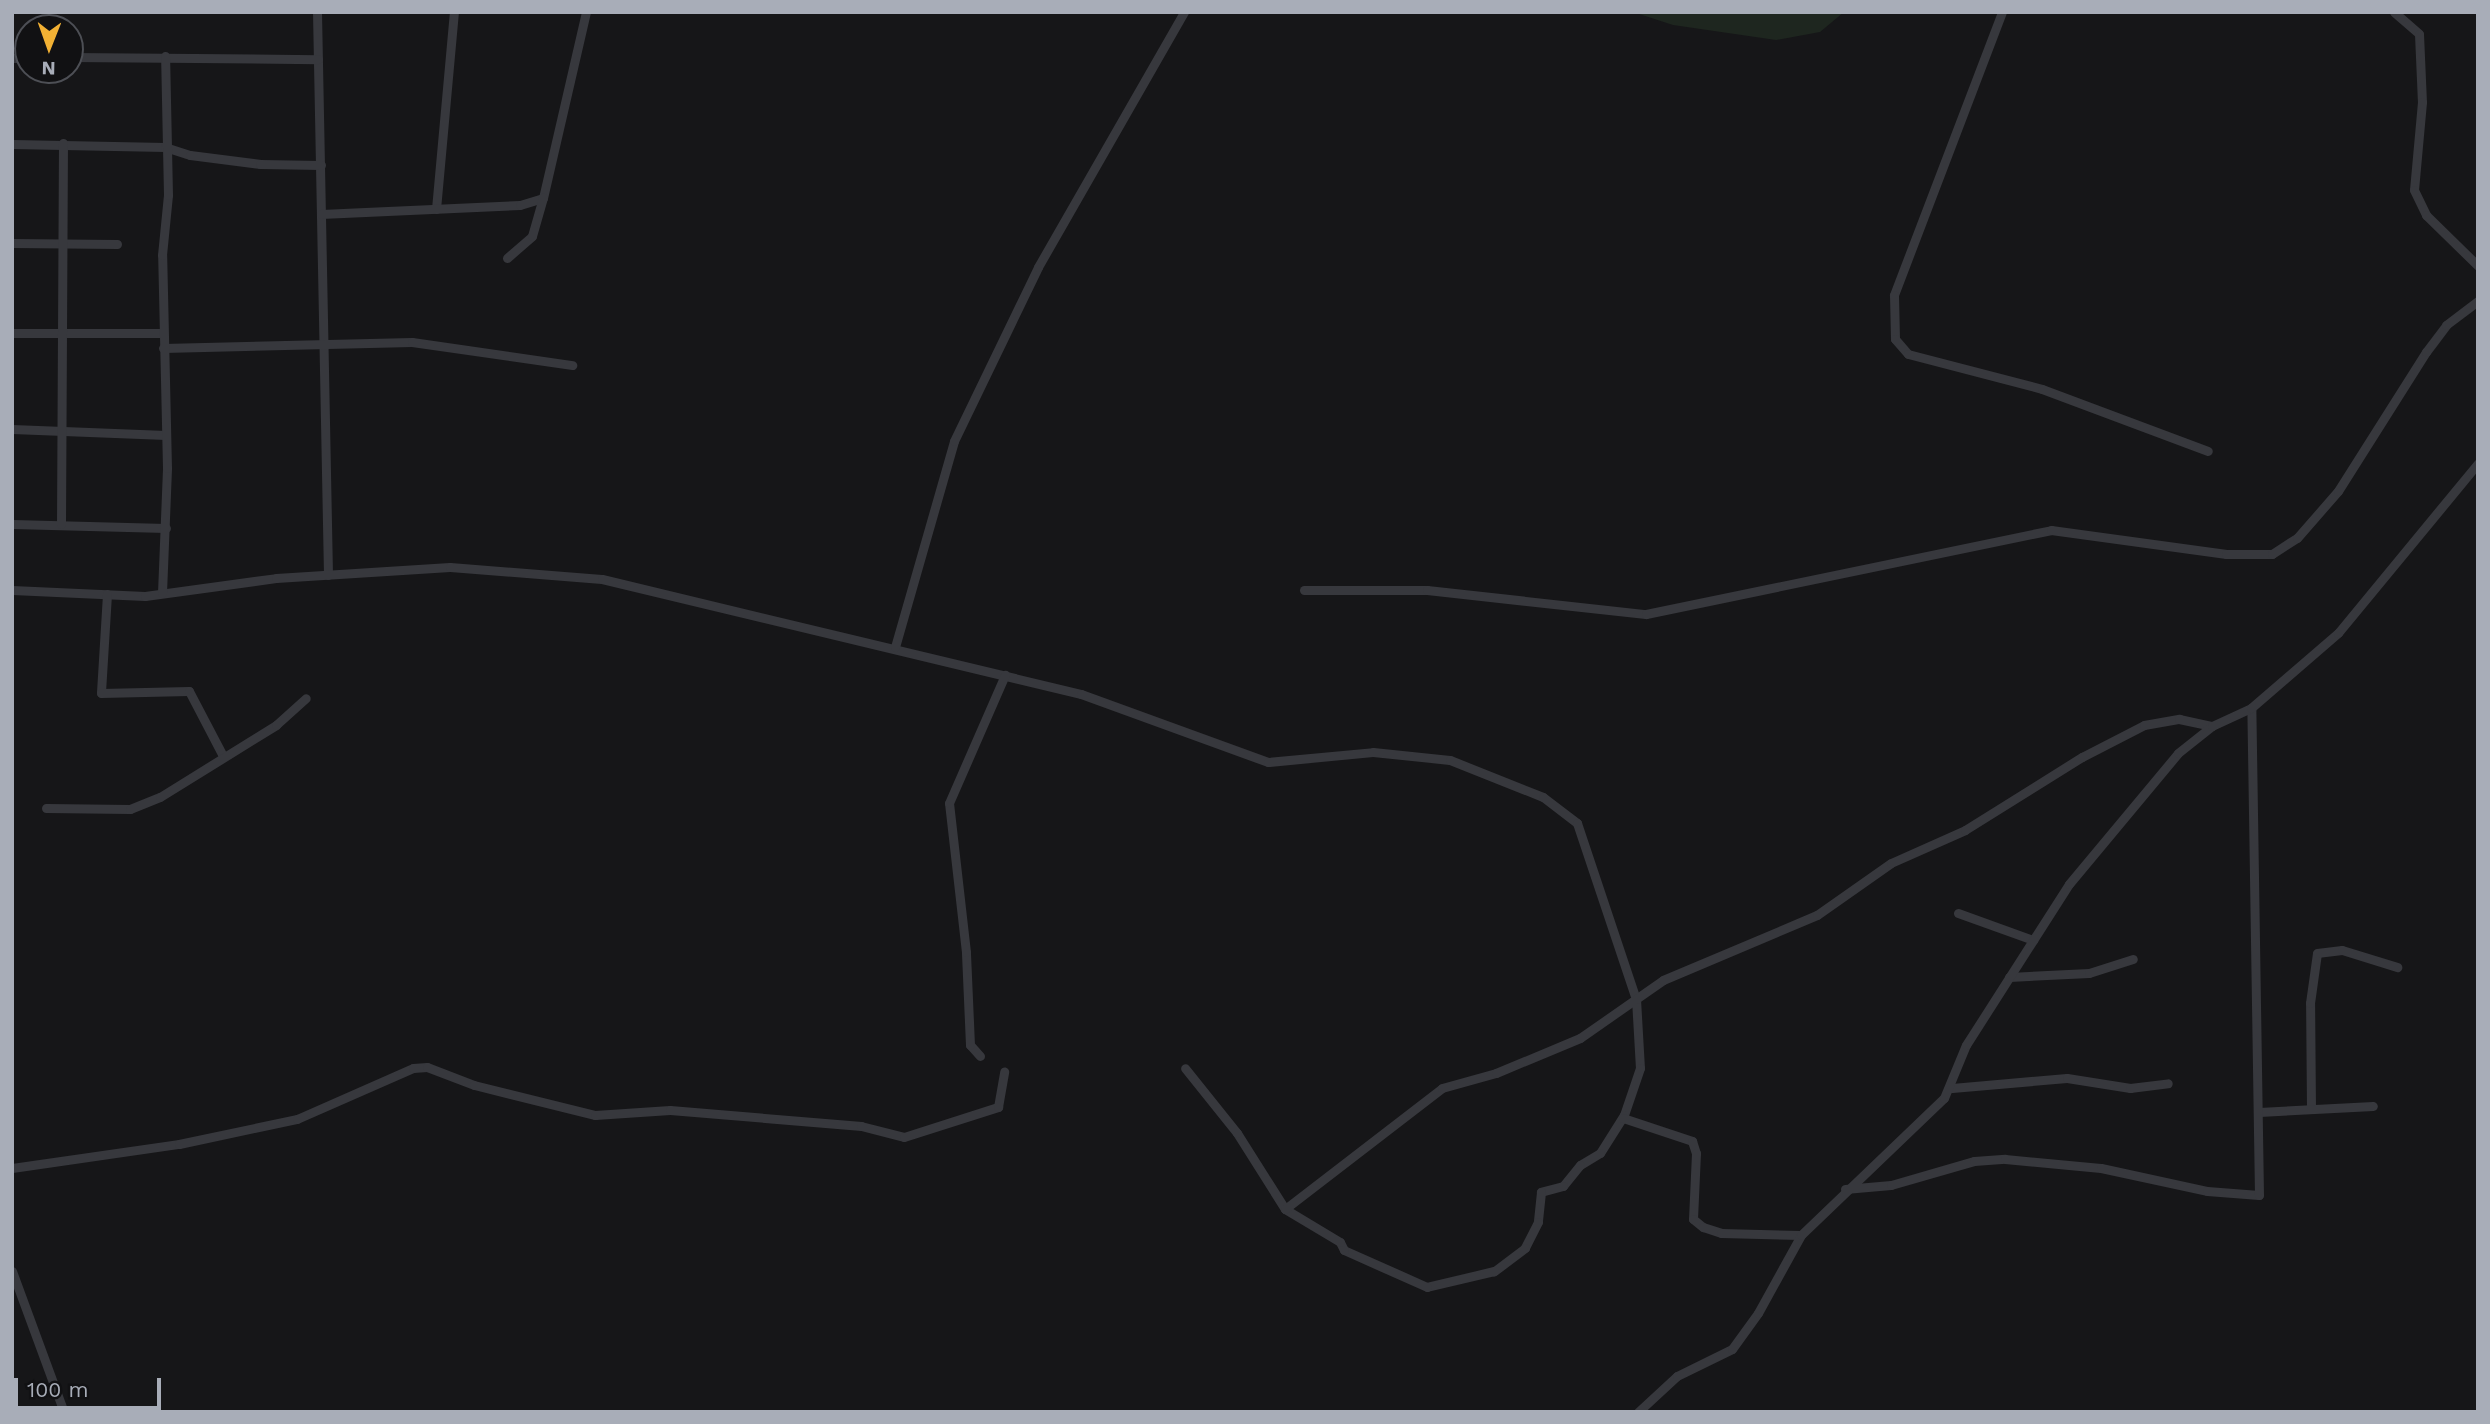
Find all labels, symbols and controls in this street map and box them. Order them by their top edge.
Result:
north arrow [14,14,84,84]
text: N [41,57,56,80]
scale bar [18,1364,164,1408]
text: 100 m [27,1377,89,1402]

